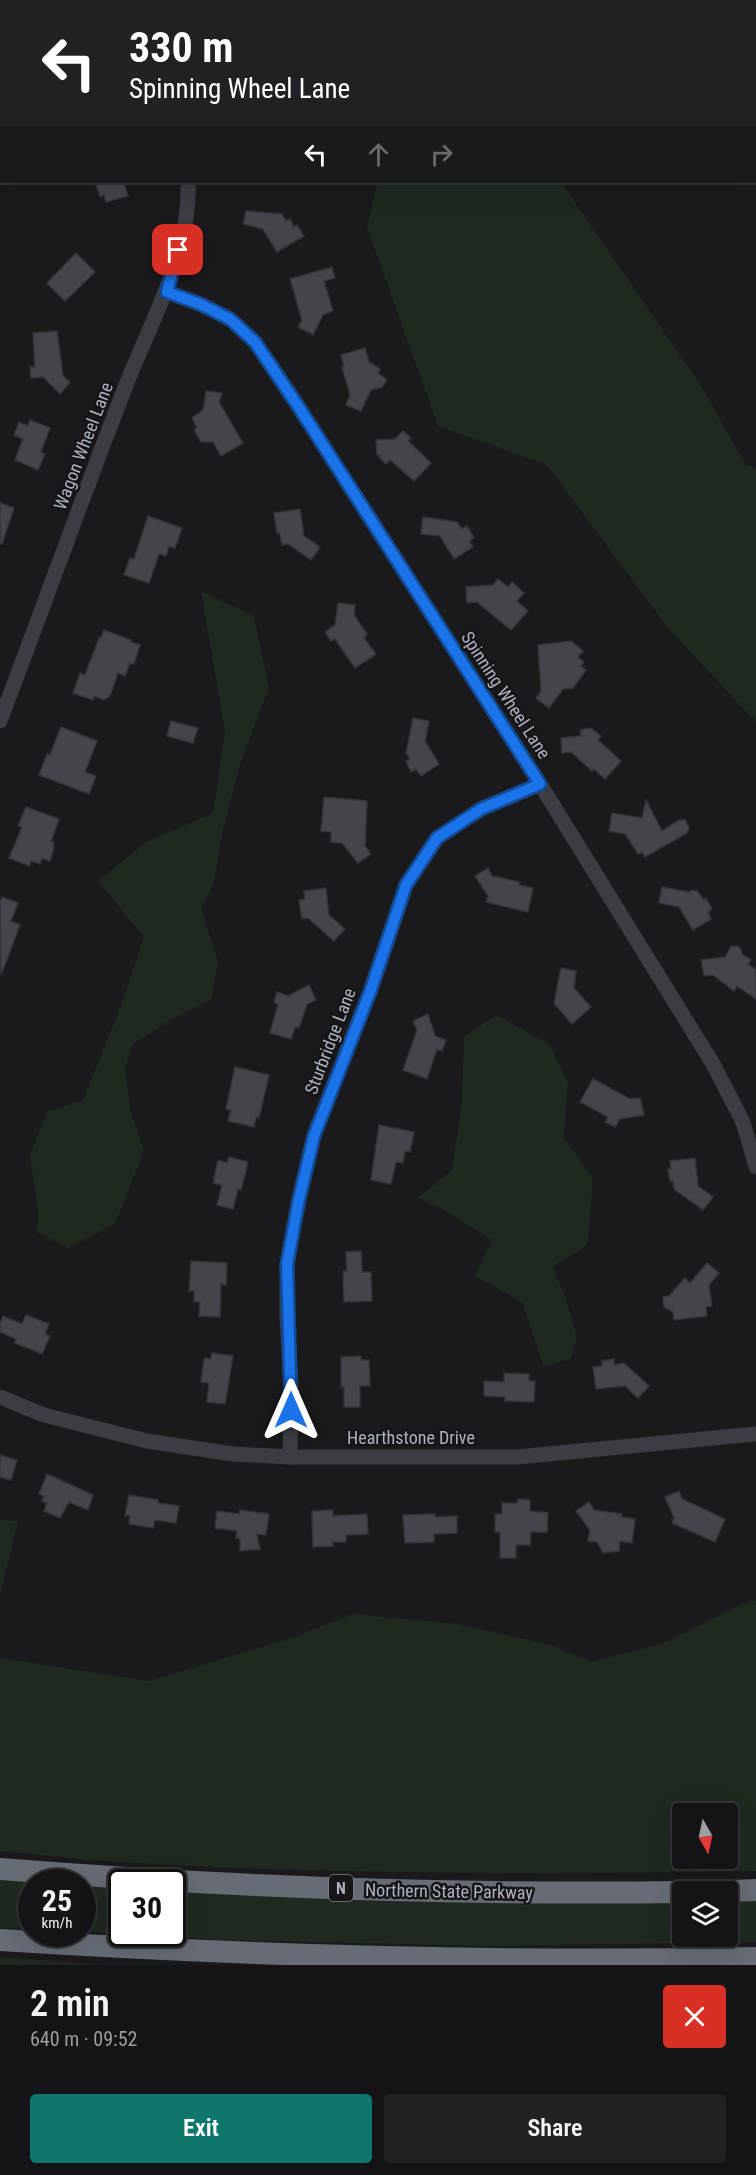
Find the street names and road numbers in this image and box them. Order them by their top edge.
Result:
street label: Wagon Wheel Lane [49,379,117,513]
street label: Spinning Wheel Lane [457,627,555,763]
street label: Sturbridge Lane [300,985,360,1097]
street label: Hearthstone Drive [347,1427,475,1448]
road number: N [329,1875,353,1901]
street label: Northern State Parkway [365,1879,534,1903]

